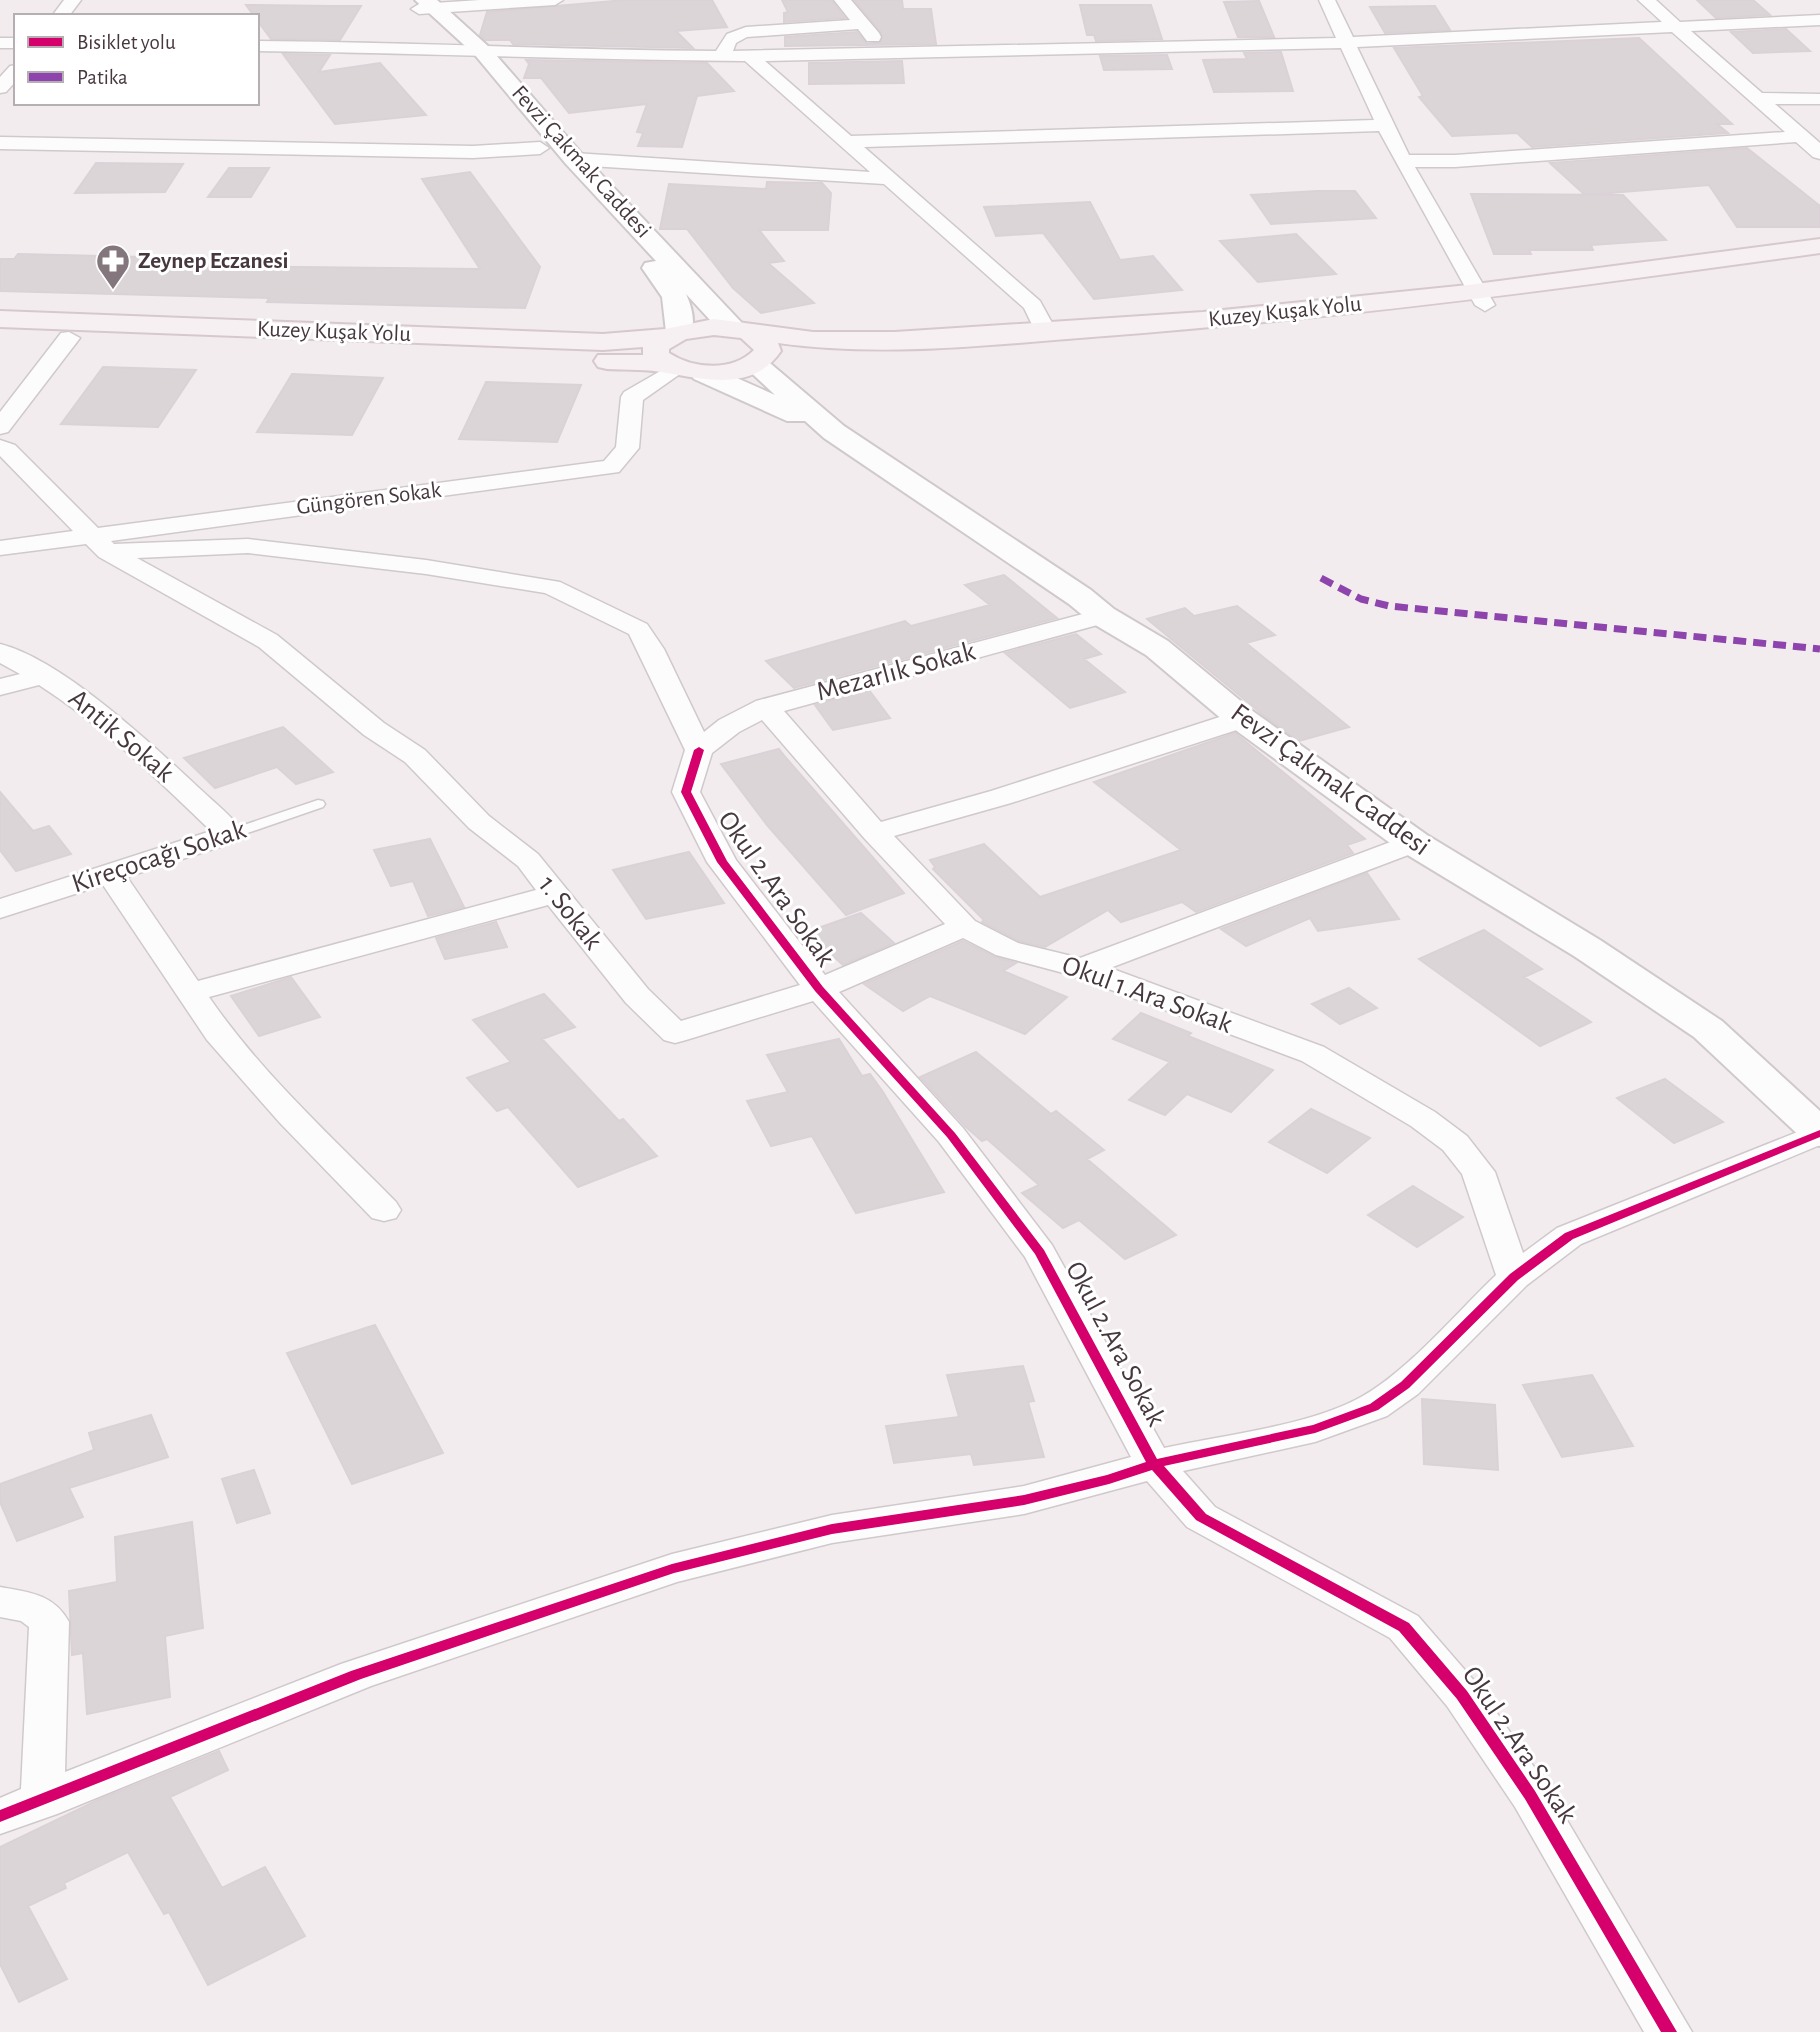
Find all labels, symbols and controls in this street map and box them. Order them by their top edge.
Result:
legend [14,14,259,105]
text: Bisiklet yolu [77,32,176,53]
text: Patika [77,67,128,88]
street label: Fevzi Çakmak Caddesi [507,82,655,242]
pharmacy icon: Zeynep Eczanesi [94,242,132,291]
place label: Zeynep Eczanesi [138,250,288,273]
street label: Kuzey Kuşak Yolu [1207,292,1363,331]
street label: Kuzey Kuşak Yolu [257,318,412,346]
street label: Güngören Sokak [295,479,443,519]
street label: Mezarlık Sokak [814,637,979,707]
street label: Antik Sokak [63,684,179,788]
street label: Fevzi Çakmak Caddesi [1225,699,1435,861]
street label: Okul 2.Ara Sokak [712,806,840,972]
street label: Kireçocağı Sokak [68,816,250,898]
street label: 1. Sokak [533,871,607,955]
street label: Okul 1.Ara Sokak [1058,951,1236,1039]
street label: Okul 2.Ara Sokak [1060,1257,1170,1431]
street label: Okul 2.Ara Sokak [1456,1662,1582,1828]

